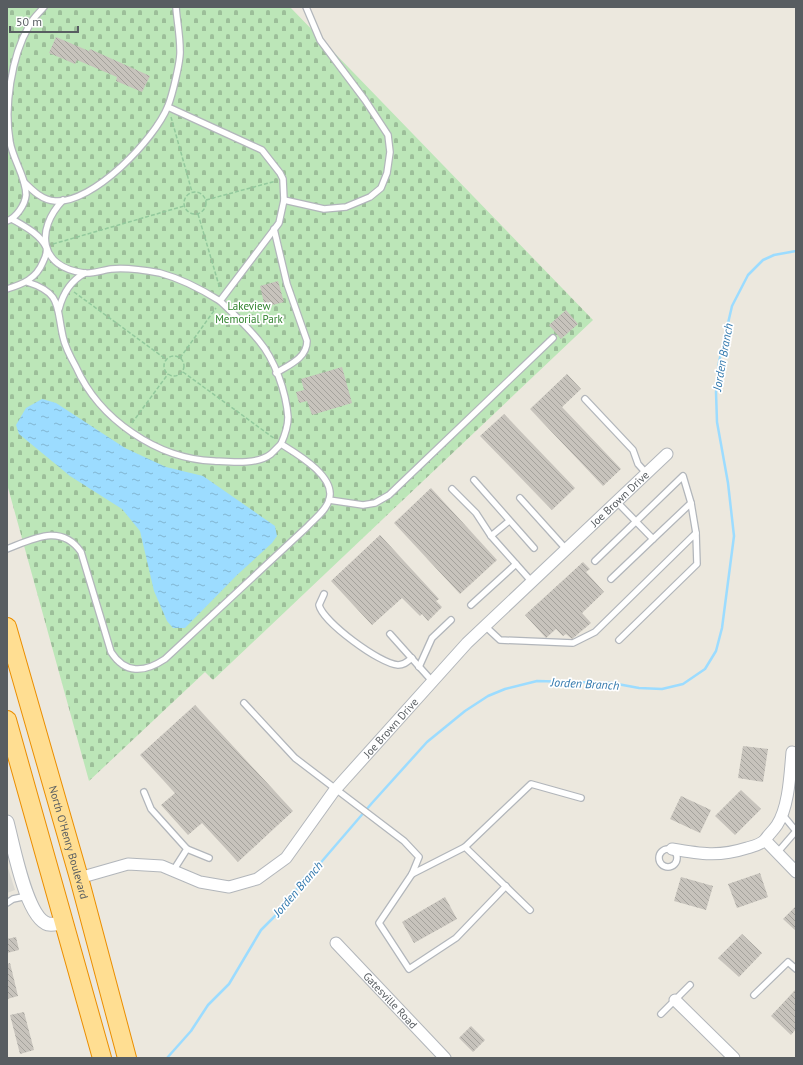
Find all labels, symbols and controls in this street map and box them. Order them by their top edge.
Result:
scale bar [10,8,78,34]
text: 50 m [16,14,42,29]
park label: Lakeview Memorial Park [215,299,284,326]
water label: Jorden Branch [709,322,736,393]
street label: Joe Brown Drive [587,468,652,530]
water label: Jorden Branch [549,674,620,693]
street label: Joe Brown Drive [360,695,421,761]
street label: North O'Henry Boulevard [46,784,91,901]
water label: Jorden Branch [269,858,326,920]
street label: Gatesville Road [360,969,420,1032]

